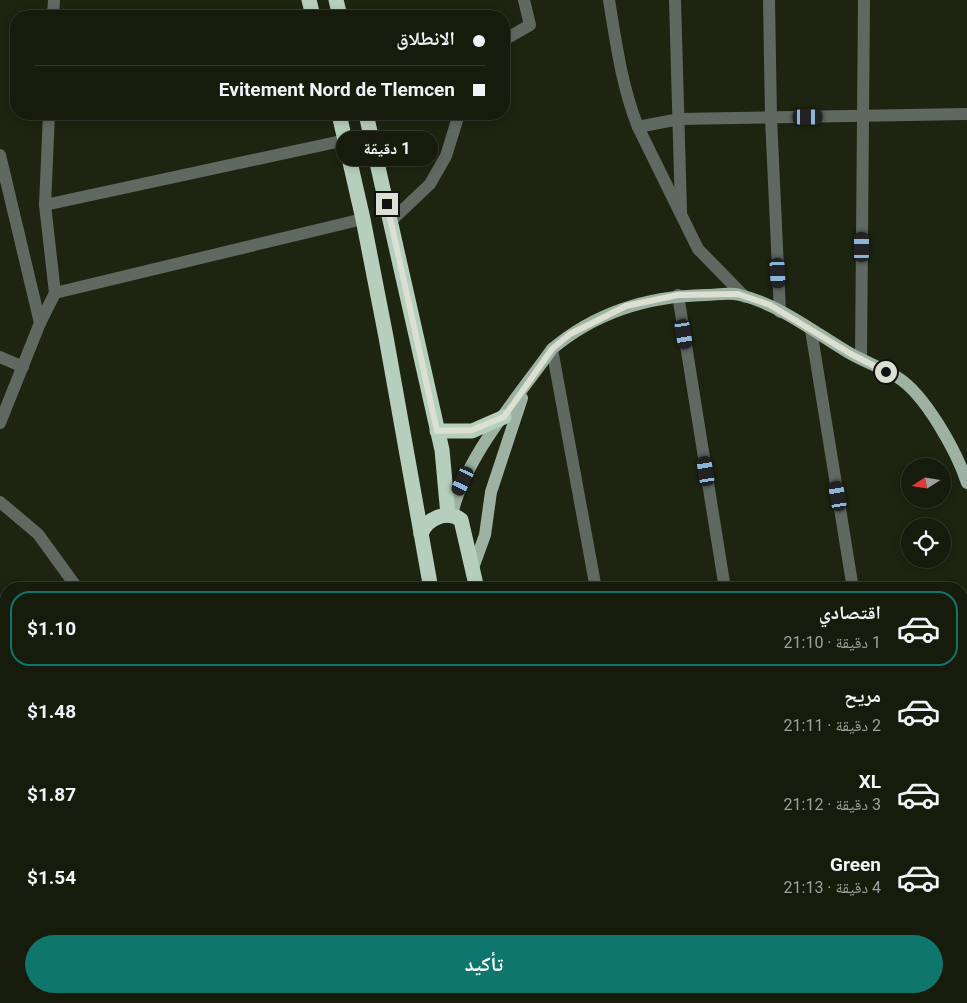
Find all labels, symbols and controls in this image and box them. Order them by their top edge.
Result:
text: الانطلاق [396,27,455,50]
text: Evitement Nord de Tlemcen [219,78,455,101]
car [793,110,823,125]
callout: 1 دقيقة [336,132,438,166]
text: 1 دقيقة [364,139,410,158]
route end [376,193,398,215]
car [854,232,869,262]
car [769,258,786,288]
car [674,318,693,350]
route start [875,361,897,383]
car [696,455,715,487]
north arrow [901,458,951,508]
map controls [901,458,951,568]
car [449,464,476,498]
car [828,480,847,512]
button: locate [901,518,951,568]
text: اقتصادي [819,601,881,624]
icon: car [896,606,941,651]
text: $1.10 [27,617,76,640]
text: 1 دقيقة · 21:10 [784,633,881,652]
text: مريح [844,684,881,707]
icon: car [896,689,941,734]
text: $1.48 [27,700,76,723]
text: 2 دقيقة · 21:11 [784,716,881,735]
text: XL [859,770,881,793]
icon: car [896,772,941,817]
text: $1.87 [27,783,76,806]
text: 3 دقيقة · 21:12 [784,795,881,814]
text: Green [830,853,881,876]
icon: car [896,855,941,900]
text: $1.54 [27,866,76,889]
text: 4 دقيقة · 21:13 [784,878,881,897]
button: تأكيد [25,935,943,993]

